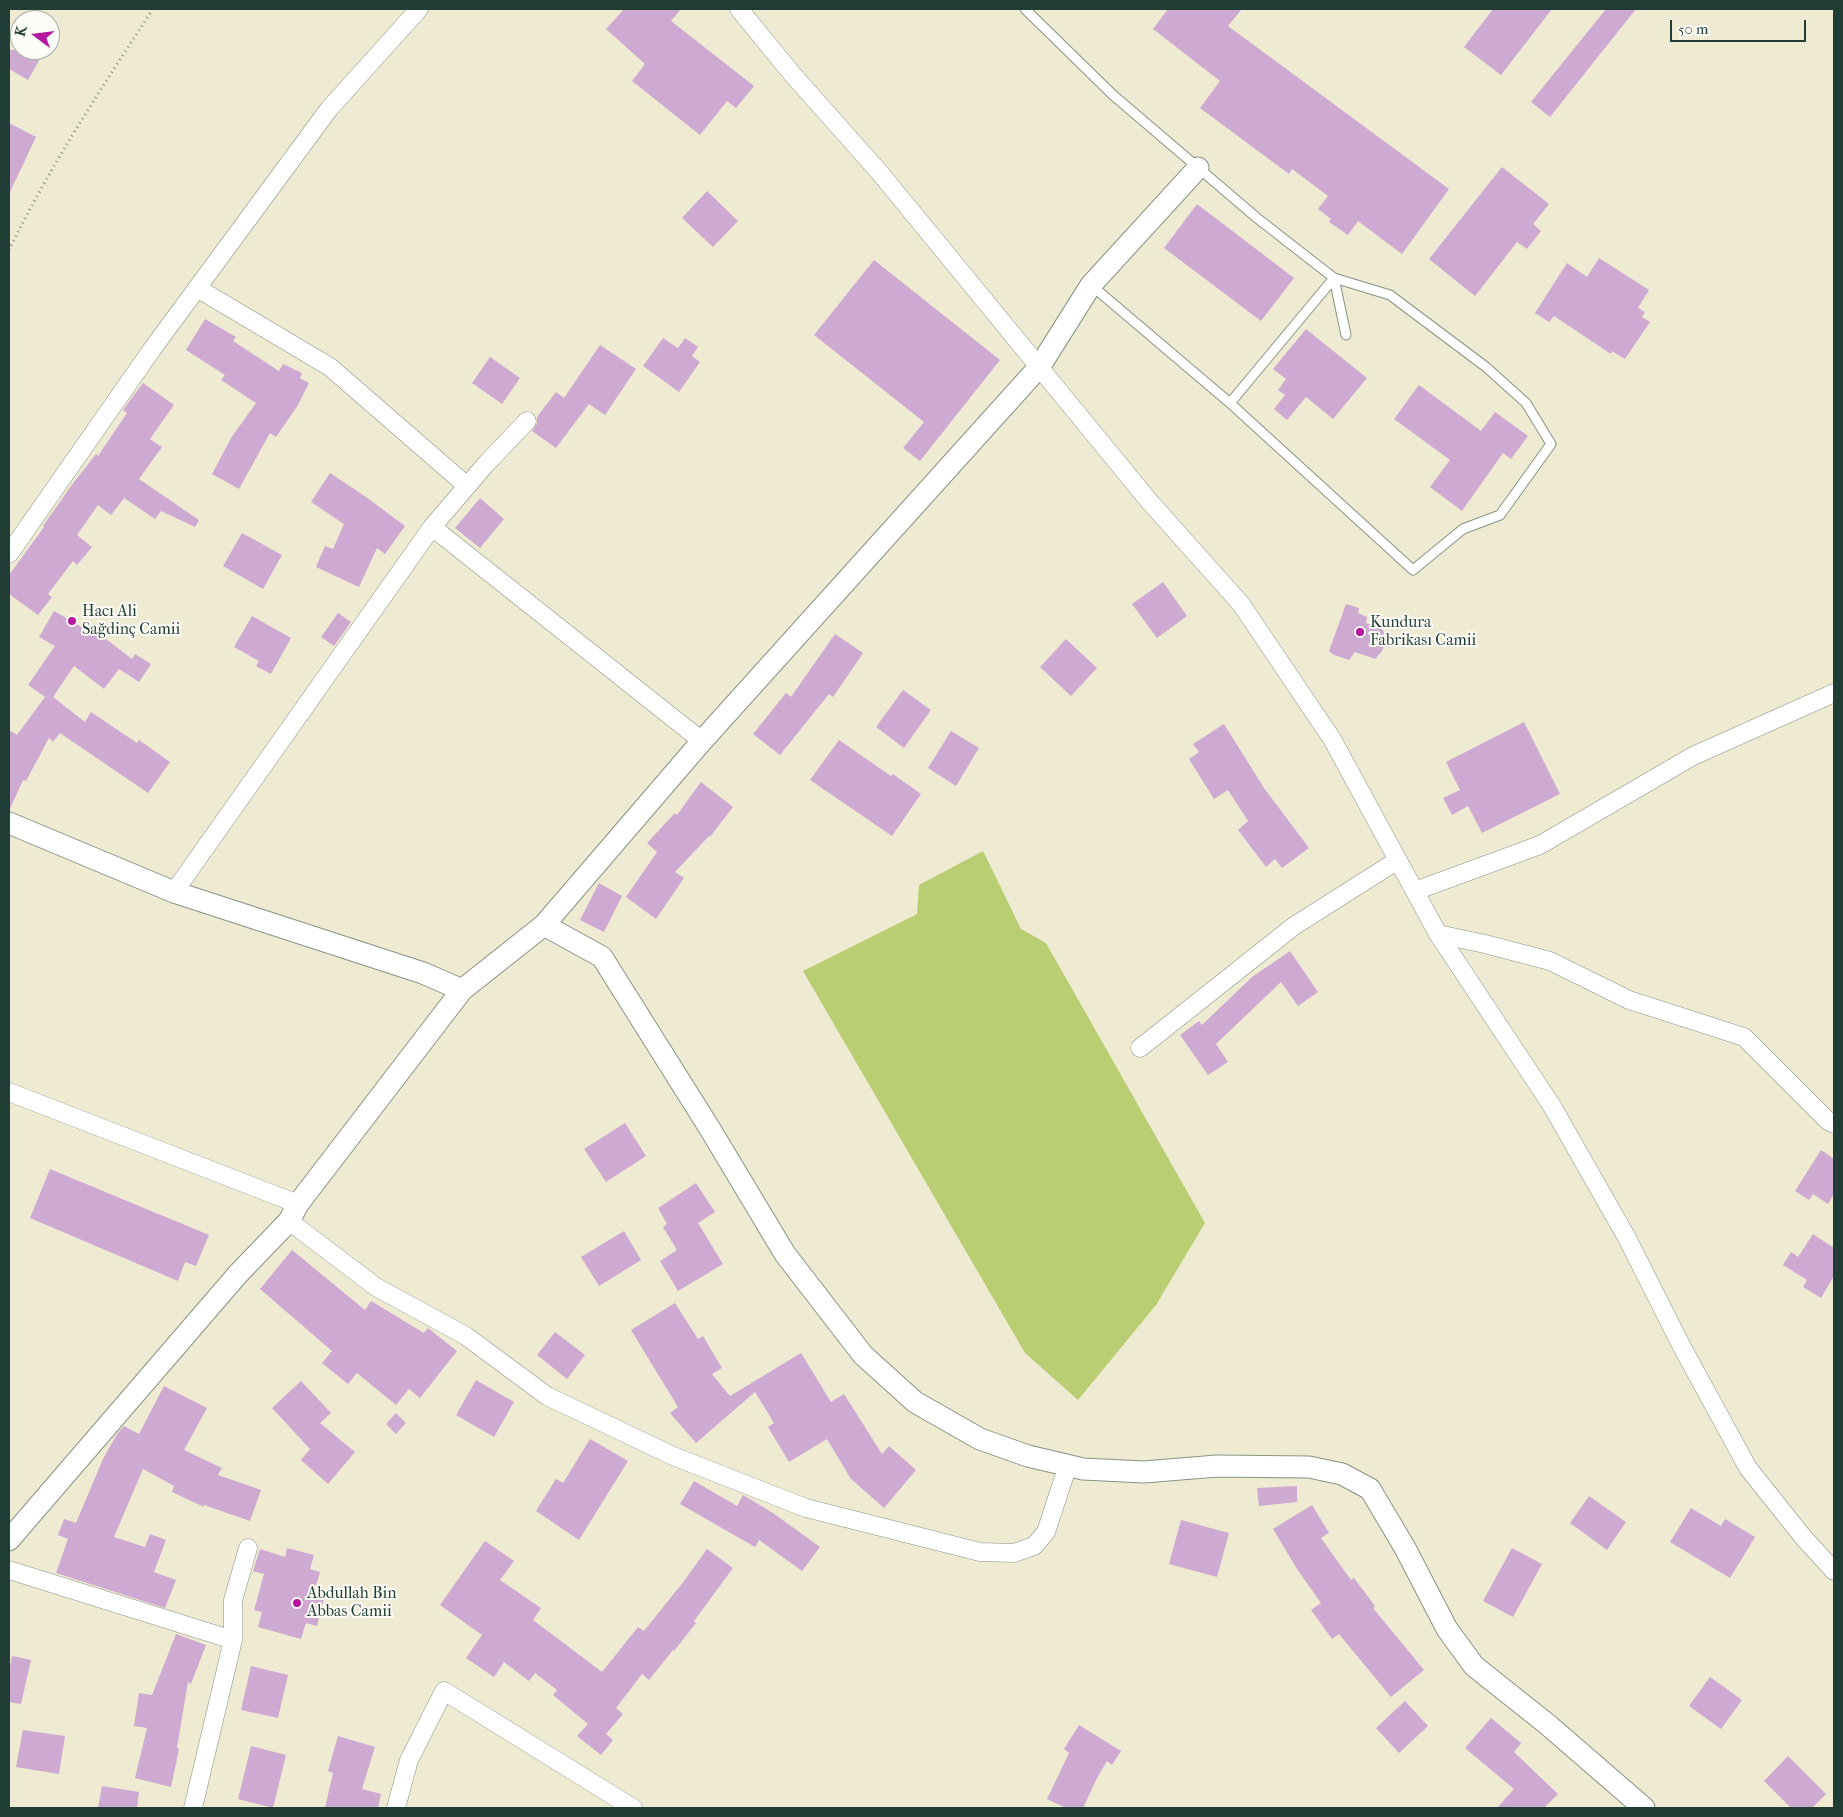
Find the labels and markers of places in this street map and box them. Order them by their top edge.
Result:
place label: Hacı Ali Sağdinç Camii [82,602,180,640]
place label: Kundura Fabrikası Camii [1370,613,1476,651]
marker: Hacı Ali Sağdinç Camii [66,615,78,627]
marker: Kundura Fabrikası Camii [1354,626,1366,638]
place label: Abdullah Bin Abbas Camii [307,1584,397,1622]
marker: Abdullah Bin Abbas Camii [291,1597,303,1609]

